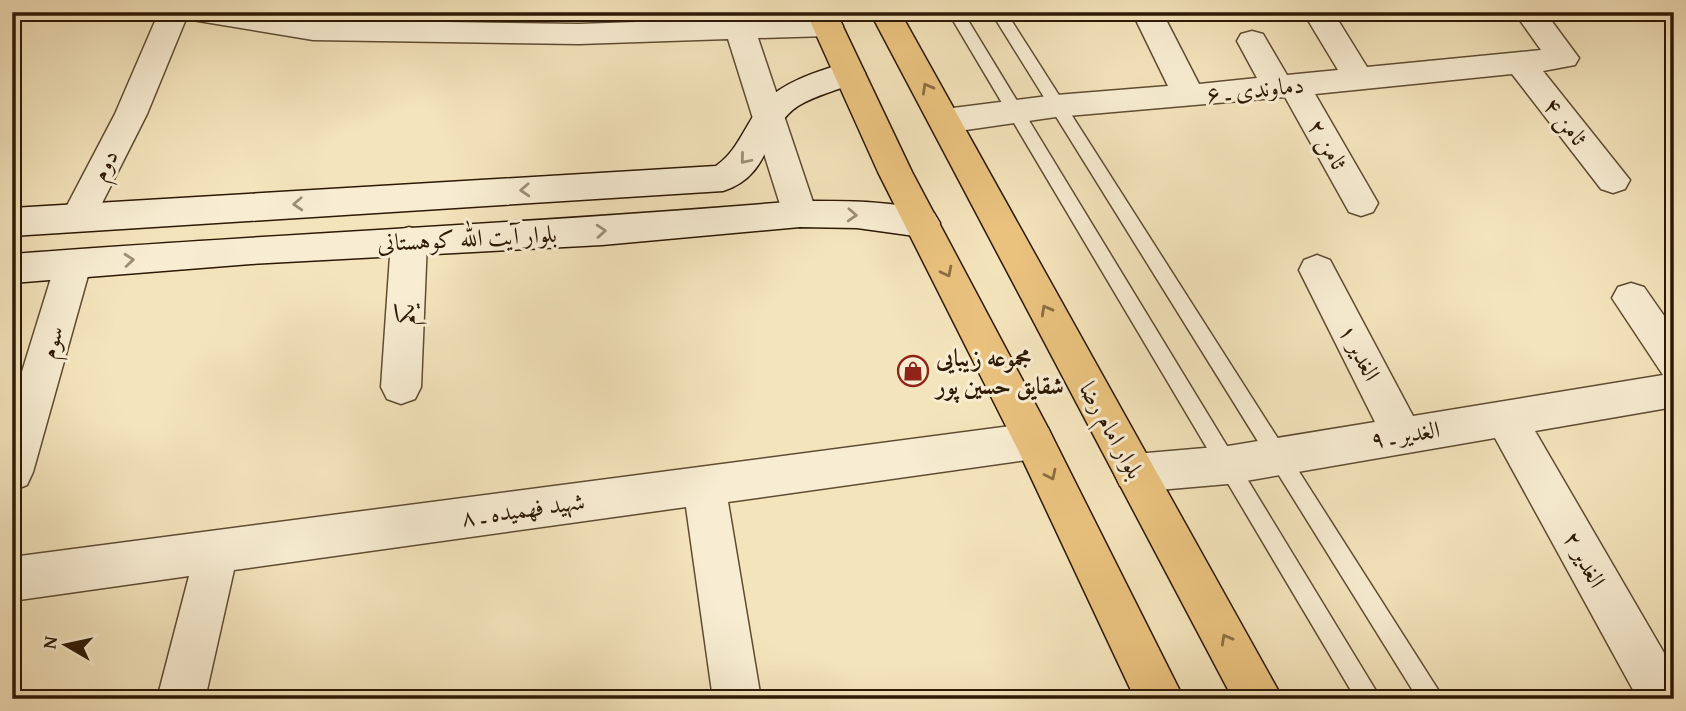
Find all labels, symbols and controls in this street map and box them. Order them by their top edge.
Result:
street label: دماوندی ـ ۶ [1204,66,1306,112]
one-way arrow [922,83,935,96]
street label: ثامن ۴ [1536,89,1597,153]
street label: ثامن ۲ [1299,112,1357,176]
street label: دوم [81,143,130,189]
one-way arrow [741,151,753,164]
one-way arrow [520,182,531,197]
one-way arrow [292,196,303,211]
one-way arrow [847,208,858,223]
street label: بلوار آیت الله کوهستانی [376,215,558,260]
one-way arrow [596,224,607,239]
one-way arrow [124,253,135,268]
one-way arrow [939,265,952,277]
street label: یکم [387,301,428,326]
one-way arrow [1041,305,1055,318]
street label: الغدیر ۱ [1330,317,1390,387]
street label: سوم [30,321,76,364]
place label: مجموعه زیبایی شقایق حسین پور [933,340,1064,404]
shop icon: مجموعه زیبایی شقایق حسین پور [896,354,930,388]
street label: بلوار امام رضا [1067,375,1153,487]
street label: الغدیر ـ ۹ [1368,411,1442,457]
one-way arrow [1042,468,1056,480]
street label: شهید فهمیده ـ ۸ [459,483,587,535]
street label: الغدیر ۲ [1555,524,1615,594]
north arrow [32,610,102,680]
text: N [34,634,64,651]
one-way arrow [1221,634,1234,646]

